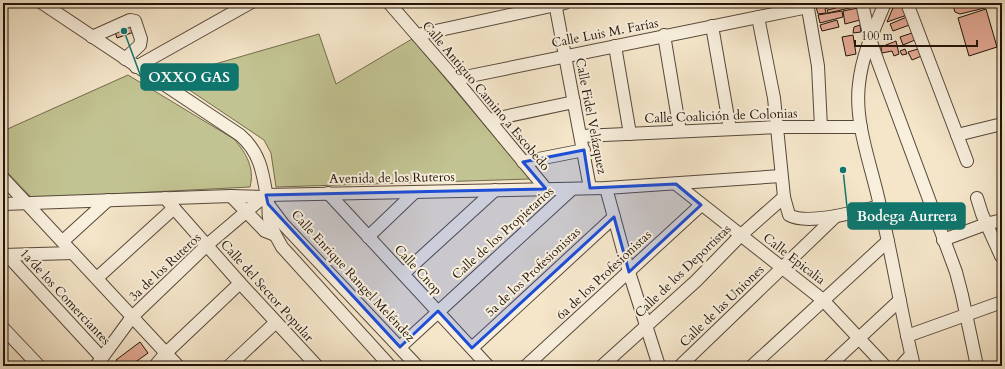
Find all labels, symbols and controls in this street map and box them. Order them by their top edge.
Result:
street label: Calle Luis M. Farías [550,14,660,52]
street label: Calle Antiguo Camino a Escobedo [418,17,554,175]
scale bar [855,22,977,48]
text: 100 m [861,28,894,44]
street label: Calle Fidel Velázquez [571,56,611,176]
callout: OXXO GAS [141,64,238,90]
text: OXXO GAS [148,68,230,87]
street label: Calle Coalición de Colonias [644,104,798,128]
street label: Avenida de los Ruteros [329,168,455,188]
street label: Calle de los Propietarios [448,182,558,284]
callout: Bodega Aurrera [848,203,965,229]
street label: Calle Enrique Rangel Meléndez [287,206,419,346]
text: Bodega Aurrera [857,207,957,226]
street label: Calle de los Deportistas [631,220,735,322]
street label: 5a de los Profesionistas [481,223,585,321]
street label: 6a de los Profesionistas [552,226,656,324]
street label: 3a de los Ruteros [125,229,205,305]
street label: Calle Epicalia [759,229,829,289]
street label: Calle del Sector Popular [216,236,318,346]
street label: Calle Cnop [390,241,446,299]
street label: 1a de los Comerciantes [16,245,114,349]
street label: Calle de las Uniones [676,261,768,351]

